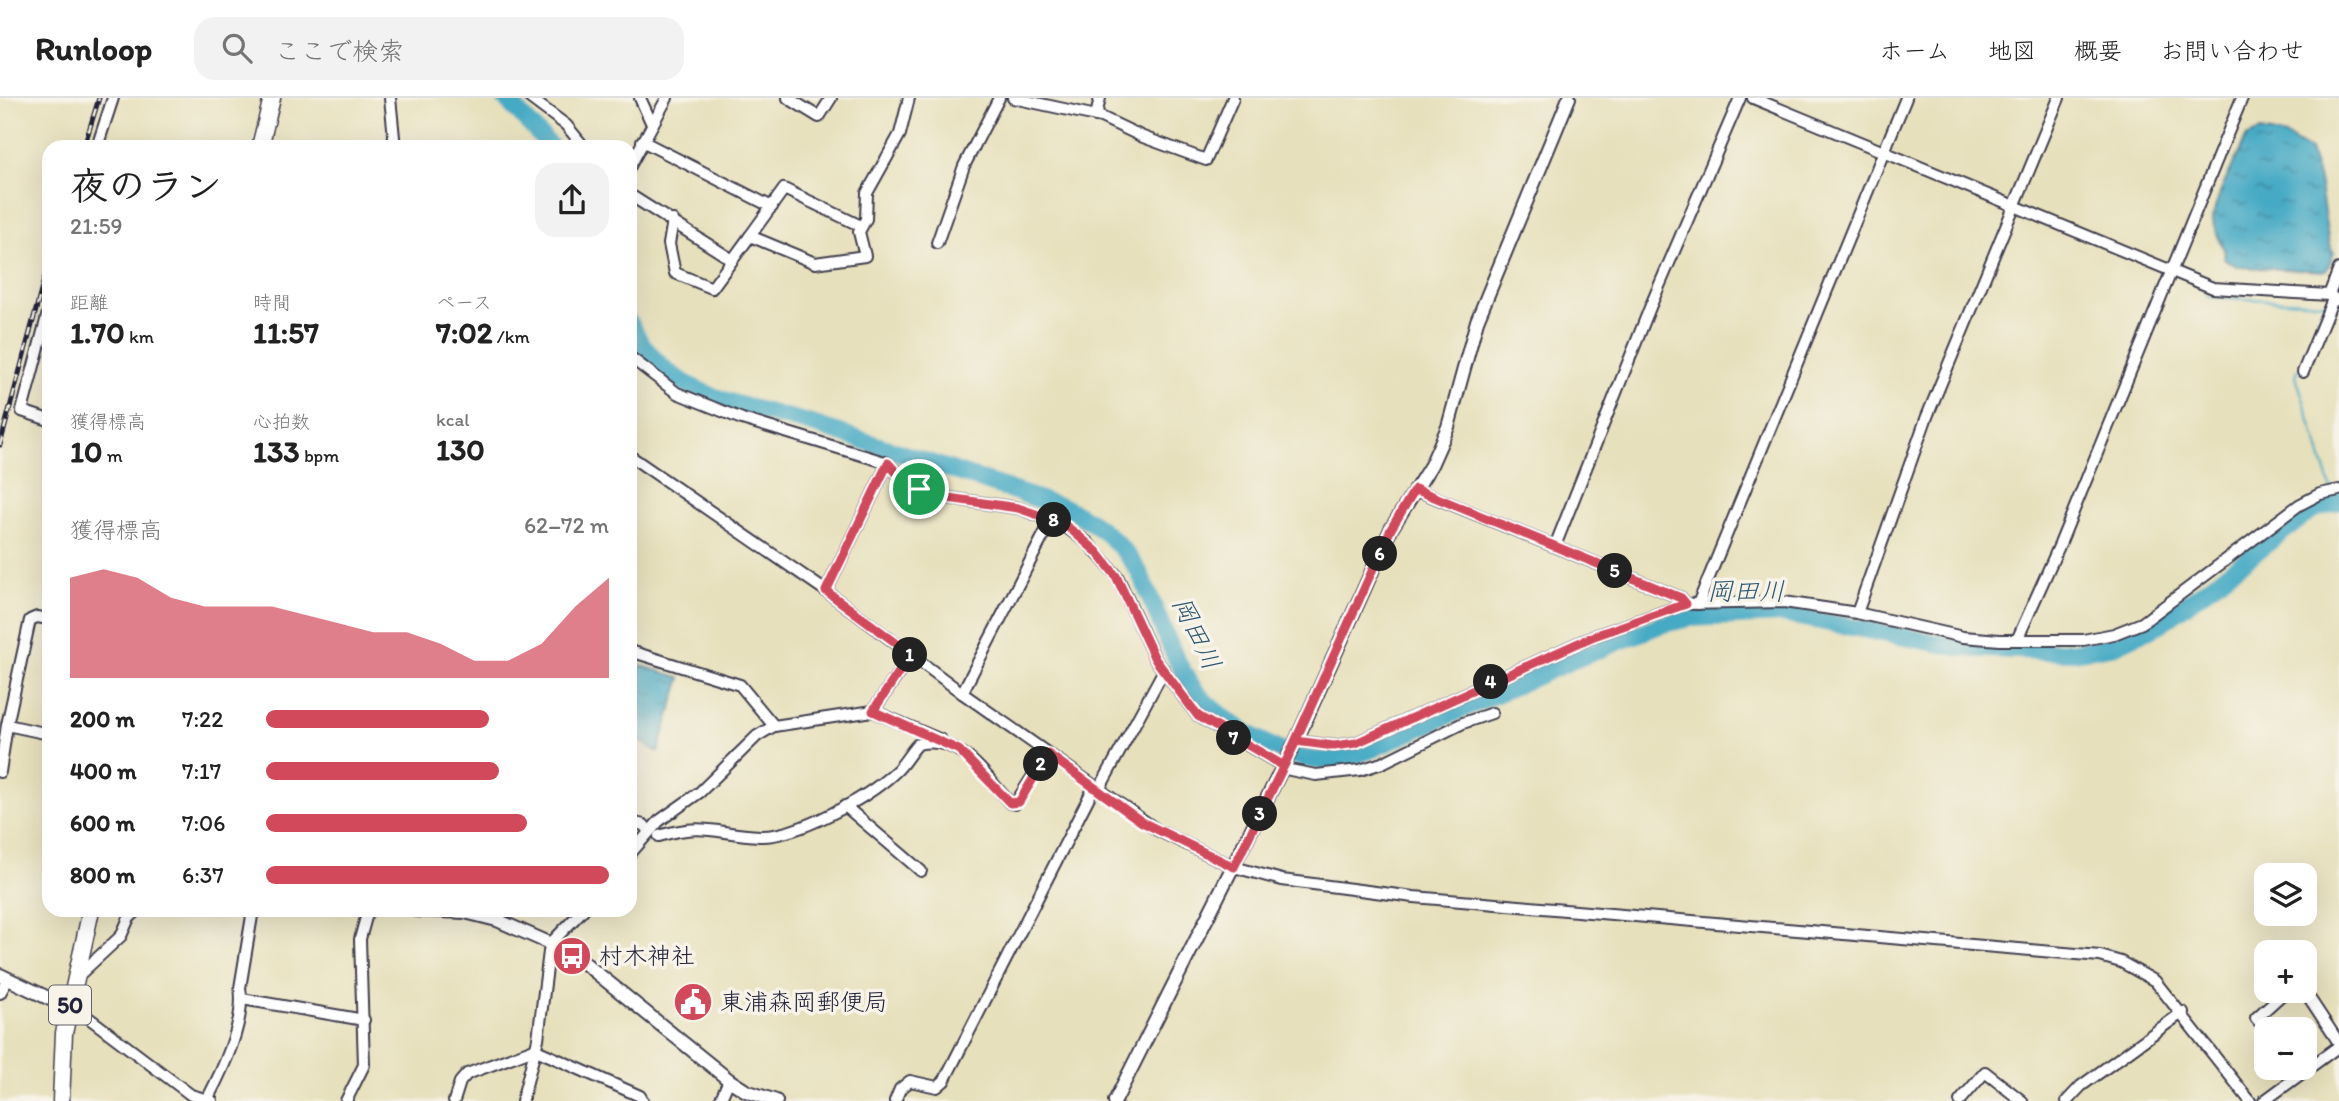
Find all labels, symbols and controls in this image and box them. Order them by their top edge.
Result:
search box [194,17,684,80]
text: Runloop [35,29,152,68]
icon: search [218,29,256,67]
text: ここで検索 [274,35,404,67]
text: ホーム [1879,36,1950,65]
text: 地図 [1988,36,2036,65]
text: 概要 [2074,36,2122,65]
text: お問い合わせ [2160,36,2304,65]
text: 夜のラン [70,163,222,209]
button: share [535,163,609,237]
text: 21:59 [70,212,123,240]
text: 距離 [70,291,108,314]
text: 時間 [253,291,291,314]
text: ペース [436,291,492,314]
text: 1.70 [70,314,125,351]
text: 11:57 [253,314,319,351]
text: 7:02 [436,314,493,351]
text: km [125,325,154,348]
text: /km [493,325,530,348]
text: kcal [436,408,470,431]
text: 獲得標高 [70,410,146,433]
text: 心拍数 [253,410,310,433]
text: 130 [436,431,485,468]
text: 10 [70,433,102,470]
text: 133 [253,433,300,470]
text: m [102,444,123,467]
text: bpm [300,444,339,467]
pin [889,459,949,519]
icon: arrive [900,470,938,508]
pin: 8 [1036,502,1072,538]
text: 8 [1048,508,1059,531]
text: 62–72 m [524,511,609,539]
text: 獲得標高 [70,516,162,544]
pin: 6 [1362,536,1398,572]
text: 6 [1374,542,1385,565]
pin: 5 [1598,554,1632,588]
text: 5 [1610,559,1619,582]
water label: 岡田川 [1707,575,1785,607]
water label: 岡田川 [1166,591,1228,675]
pin: 1 [892,638,928,672]
text: 1 [905,643,914,666]
pin: 4 [1474,664,1508,700]
text: 4 [1485,670,1496,693]
text: 200 m [70,705,135,733]
text: 7:22 [182,705,223,733]
pin: 7 [1216,720,1252,756]
text: 7 [1229,726,1238,749]
pin: 2 [1024,746,1058,782]
text: 2 [1036,752,1046,775]
text: 400 m [70,757,137,785]
text: 7:17 [182,757,221,785]
pin: 3 [1242,796,1278,832]
text: 3 [1254,802,1265,825]
text: 600 m [70,809,135,837]
text: 7:06 [182,809,225,837]
text: 800 m [70,861,135,889]
text: 6:37 [182,861,224,889]
map controls [2254,863,2317,1080]
button: layers [2254,863,2317,926]
bus stop icon: 村木神社 [551,935,593,977]
button: + [2254,940,2317,1003]
place label: 村木神社 [599,941,695,970]
public building icon: 東浦森岡郵便局 [672,981,714,1023]
road number: 50 [49,986,91,1024]
place label: 東浦森岡郵便局 [720,987,888,1016]
button: − [2254,1017,2317,1080]

